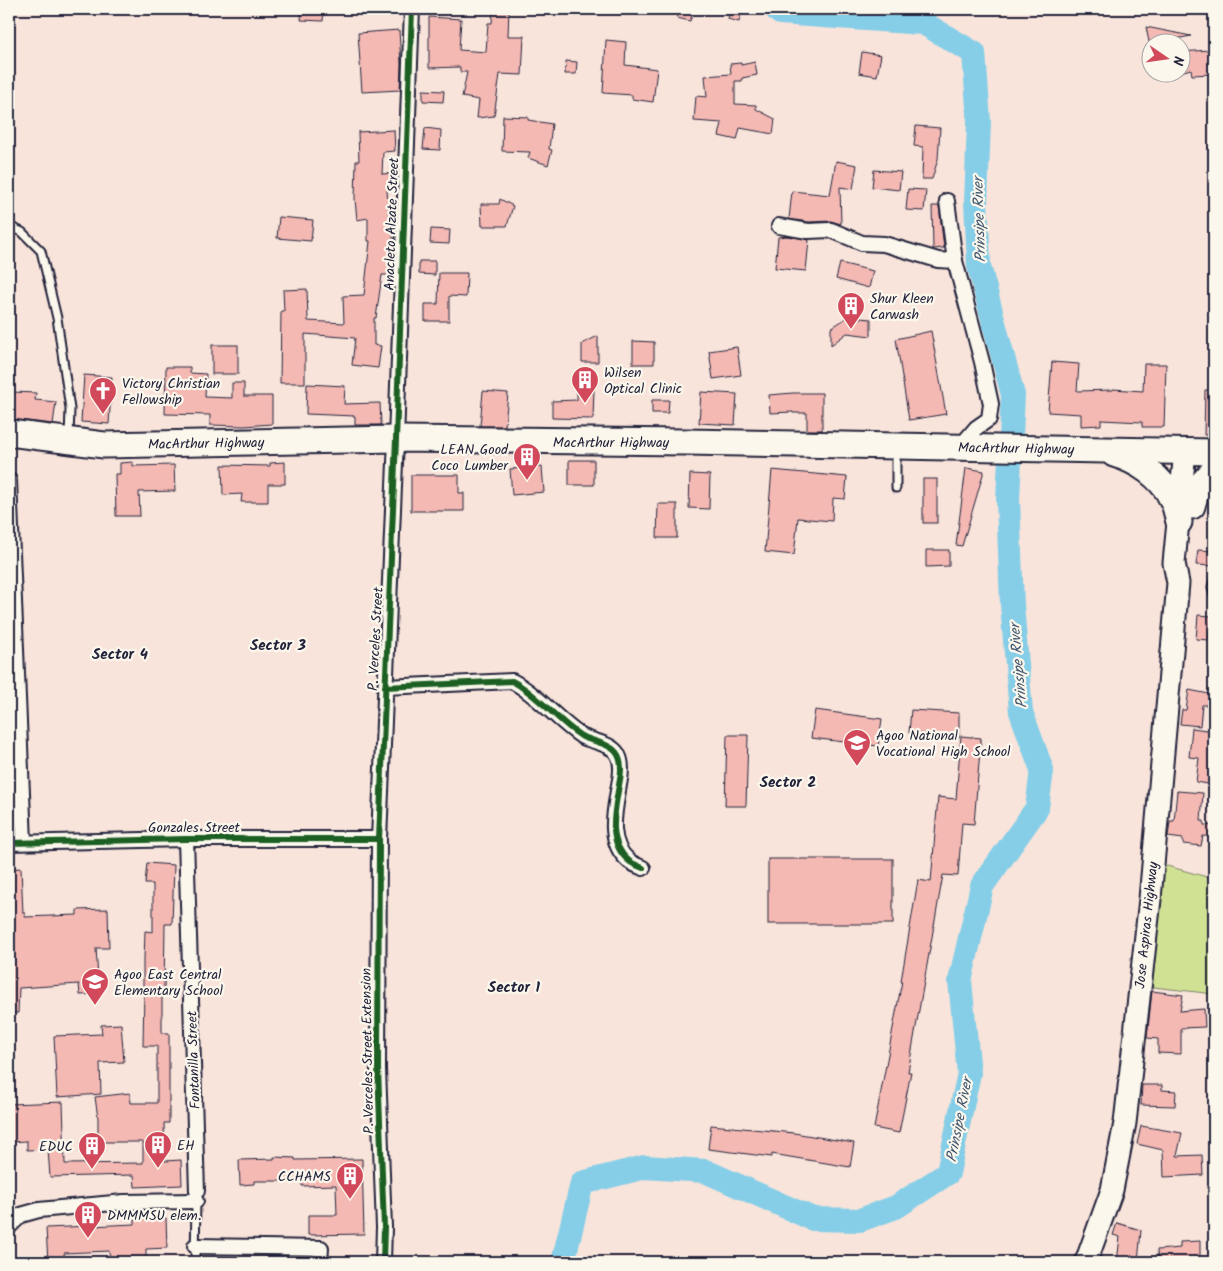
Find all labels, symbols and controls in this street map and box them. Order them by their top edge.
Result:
north arrow [1140,32,1190,82]
text: N [1166,54,1189,68]
street label: Anacleto Alzate Street [379,156,405,291]
water label: Prinsipe River [966,174,993,263]
place label: Shur Kleen Carwash [870,288,934,326]
building icon: Shur Kleen Carwash [836,291,866,330]
place label: Wilsen Optical Clinic [604,362,682,400]
building icon: Wilsen Optical Clinic [570,365,600,404]
place label: Victory Christian Fellowship [122,373,220,411]
church icon: Victory Christian Fellowship [88,376,118,415]
street label: MacArthur Highway [148,432,265,456]
street label: MacArthur Highway [553,432,670,454]
street label: MacArthur Highway [958,437,1075,461]
place label: LEAN Good Coco Lumber [431,439,509,477]
building icon: LEAN Good Coco Lumber [512,442,542,481]
street label: P. Verceles Street [362,586,390,692]
water label: Prinsipe River [1003,620,1035,709]
district label: Sector 3 [250,634,306,658]
district label: Sector 4 [92,643,148,667]
place label: Agoo National Vocational High School [876,725,1011,763]
school or university icon: Agoo National Vocational High School [842,728,872,767]
district label: Sector 2 [760,771,816,795]
street label: Gonzales Street [148,817,241,839]
street label: Jose Aspiras Highway [1129,860,1165,990]
place label: Agoo East Central Elementary School [114,964,223,1002]
school or university icon: Agoo East Central Elementary School [80,967,110,1006]
street label: P. Verceles Street Extension [356,968,380,1134]
district label: Sector 1 [488,976,541,1000]
street label: Fontanilla Street [181,1010,207,1110]
water label: Prinsipe River [940,1073,980,1164]
building icon: EH [143,1130,173,1169]
building icon: EDUC [77,1131,107,1170]
place label: EH [177,1135,195,1157]
place label: EDUC [39,1136,73,1158]
building icon: CCHAMS [335,1161,365,1200]
place label: CCHAMS [278,1166,332,1188]
building icon: DMMMSU elem. [73,1200,103,1239]
place label: DMMMSU elem. [107,1205,201,1227]

